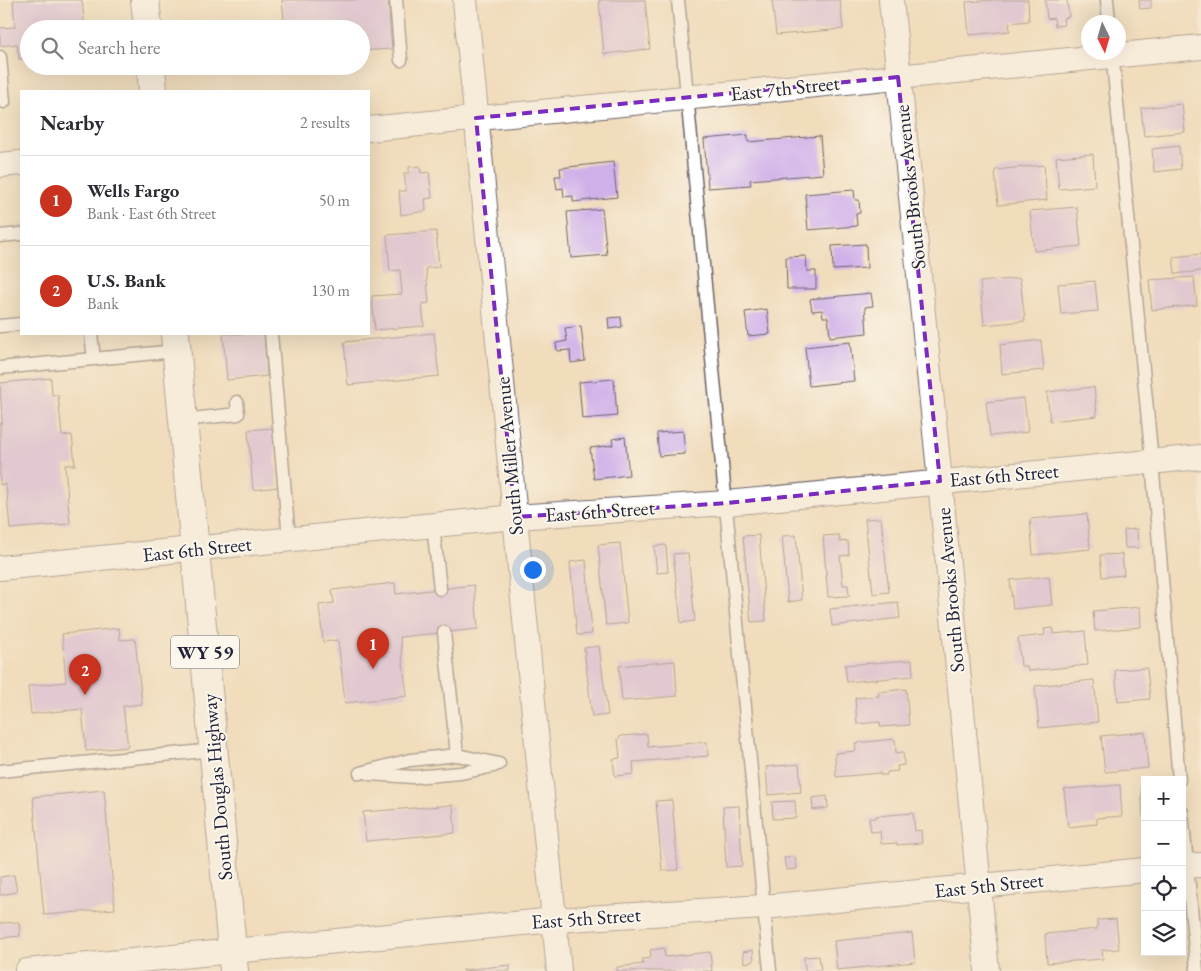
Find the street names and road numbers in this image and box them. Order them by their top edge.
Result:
street label: East 7th Street [729,69,842,107]
street label: South Brooks Avenue [888,103,932,271]
street label: South Miller Avenue [489,376,529,536]
street label: East 6th Street [948,457,1060,493]
street label: East 6th Street [544,494,656,528]
street label: South Brooks Avenue [930,506,970,674]
street label: East 6th Street [141,530,254,568]
road number: WY 59 [171,636,239,669]
street label: South Douglas Highway [196,692,238,881]
street label: East 5th Street [933,866,1046,904]
street label: East 5th Street [530,901,642,935]

